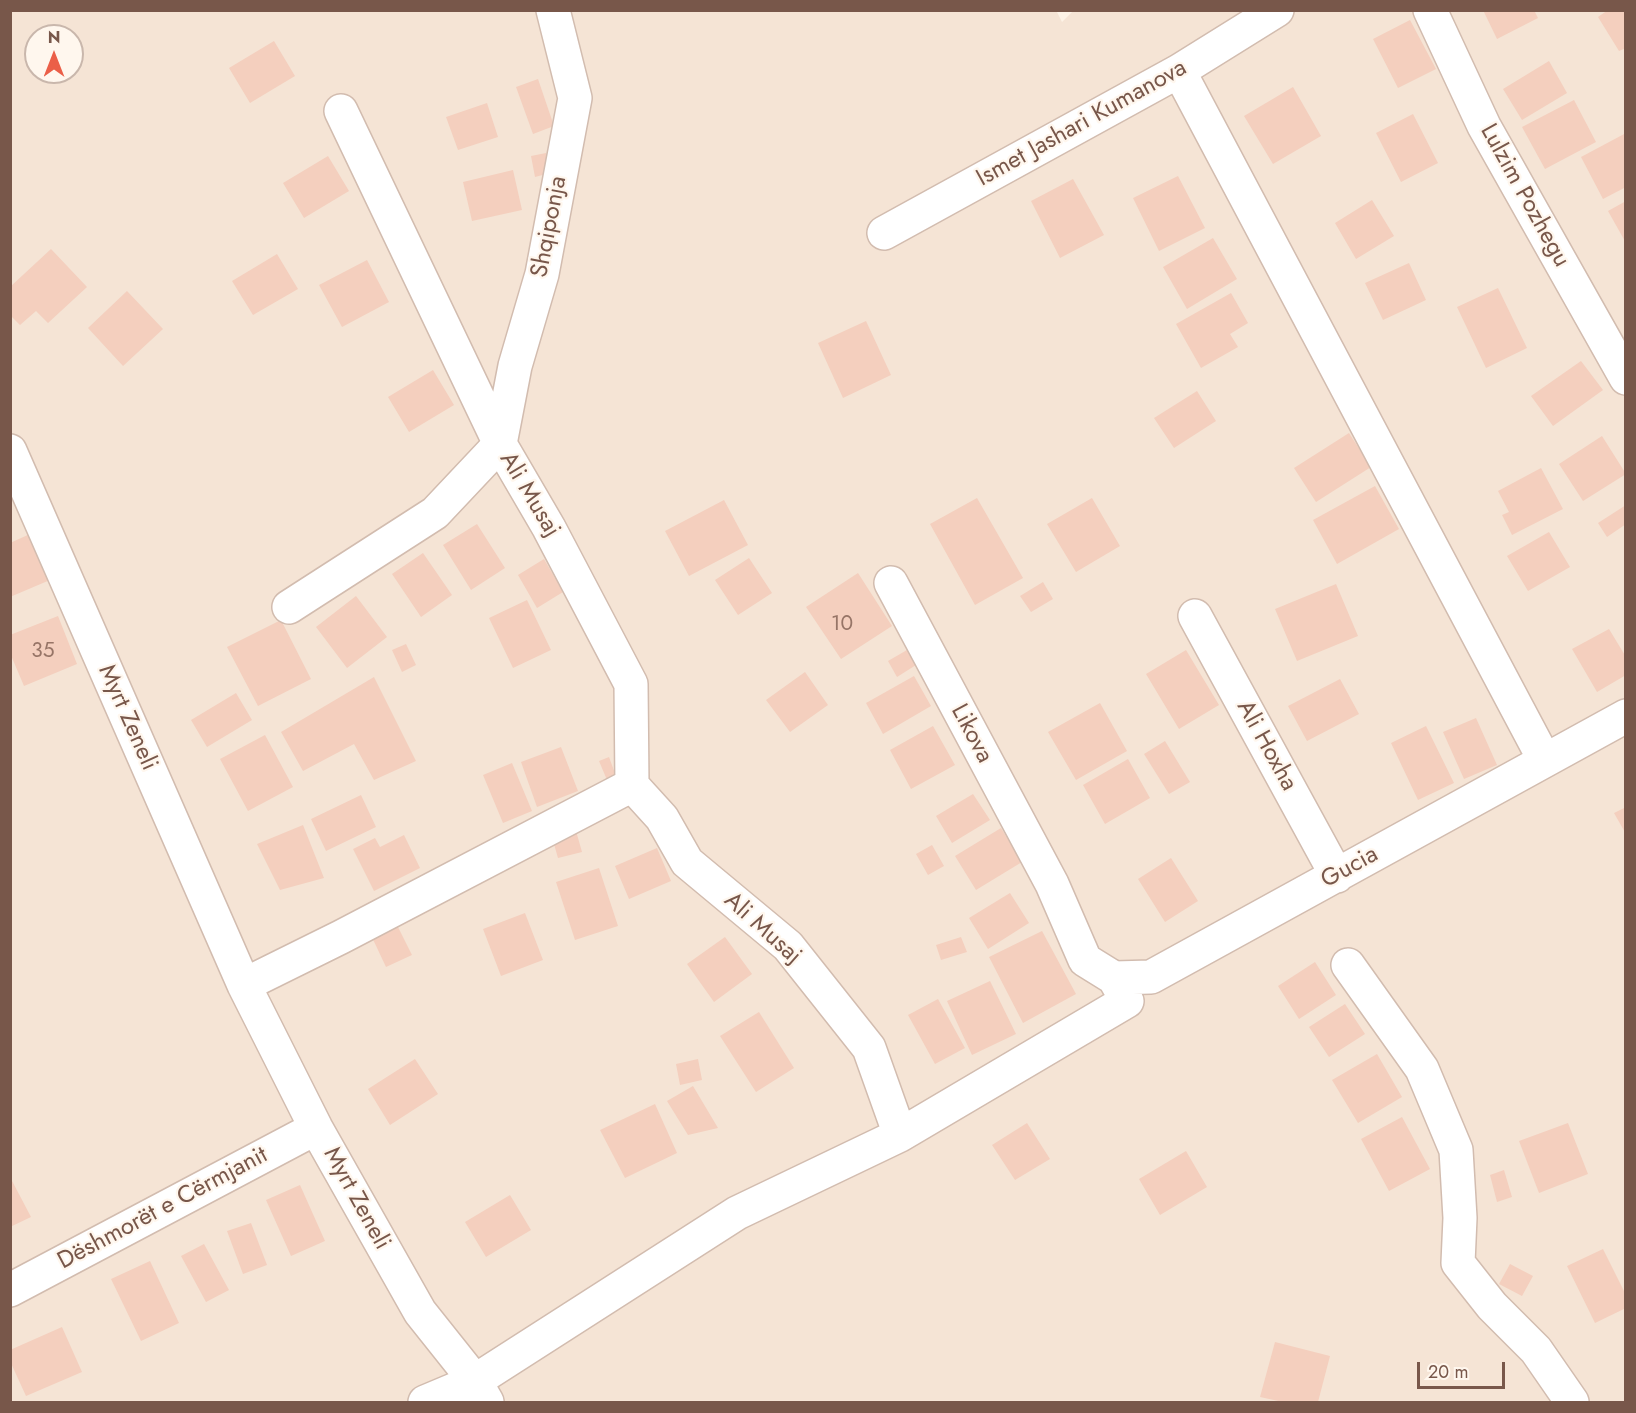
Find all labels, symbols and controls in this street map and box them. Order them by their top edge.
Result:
north arrow [24,24,84,84]
text: N [48,26,60,49]
street label: Ismet Jashari Kumanova [972,54,1192,194]
street label: Lulzim Pozhegu [1473,119,1575,273]
street label: Shqiponja [526,174,574,280]
street label: Ali Musaj [492,447,566,543]
house number: 10 [831,612,853,638]
house number: 35 [31,639,55,665]
street label: Myrt Zeneli [91,661,163,775]
street label: Ali Hoxha [1229,696,1303,796]
street label: Likova [944,700,998,768]
street label: Gucia [1317,841,1383,895]
street label: Ali Musaj [717,887,807,971]
street label: Dëshmorët e Cërmjanit [53,1141,273,1277]
street label: Myrt Zeneli [316,1143,396,1255]
scale bar [1420,1350,1508,1388]
text: 20 m [1428,1359,1468,1385]

